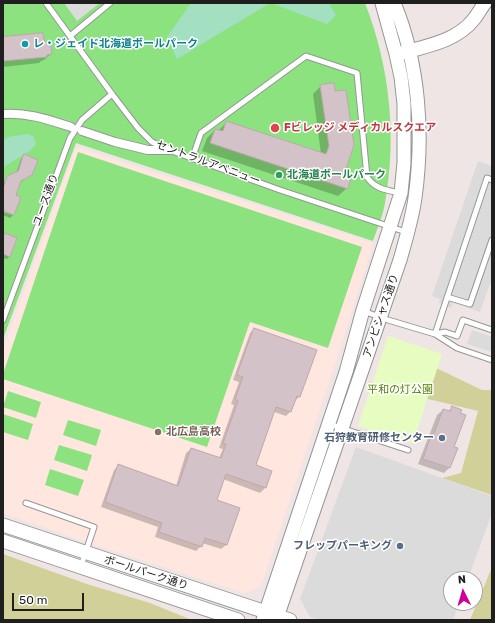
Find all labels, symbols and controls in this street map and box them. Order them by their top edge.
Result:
place label: レ・ジェイド北海道ボールパーク [33,37,198,51]
marker: レ・ジェイド北海道ボールパーク [20,39,30,49]
place label: Fビレッジ メディカルスクエア [284,121,436,135]
marker: Fビレッジ メディカルスクエア [269,122,281,134]
street label: セントラルアベニュー [154,138,262,188]
place label: 北海道ボールパーク [287,168,386,182]
marker: 北海道ボールパーク [274,170,284,180]
street label: ユース通り [30,172,62,228]
street label: アンビシャス通り [360,272,402,360]
park label: 平和の灯公園 [367,383,433,397]
place label: 北広島高校 [166,425,221,439]
marker: 北広島高校 [153,427,163,437]
place label: 石狩教育研修センター [324,431,434,445]
marker: 石狩教育研修センター [437,433,447,443]
place label: フレップパーキング [293,539,392,553]
marker: フレップパーキング [395,541,405,551]
street label: ボールパーク通り [102,553,190,593]
north arrow [443,571,483,611]
text: N [457,573,467,586]
scale bar [14,585,86,611]
text: 50 m [19,593,47,607]

